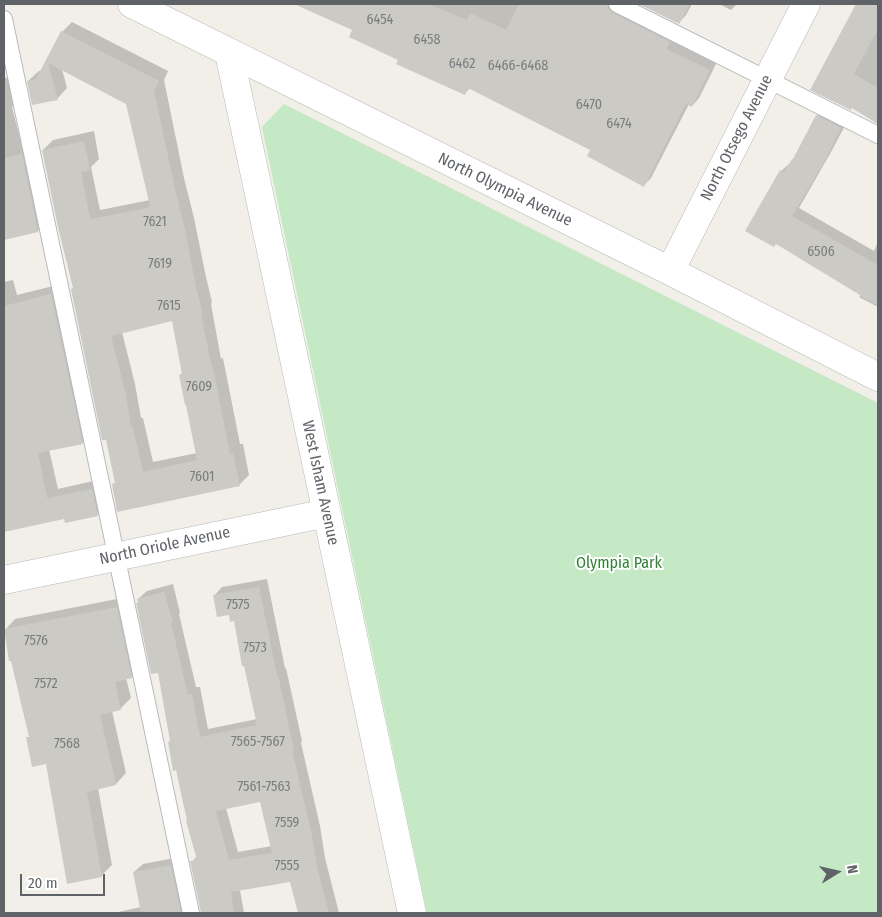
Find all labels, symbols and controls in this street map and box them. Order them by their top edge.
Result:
house number: 6454 [367,12,393,28]
house number: 6458 [413,32,441,48]
house number: 6462 [449,56,475,72]
house number: 6466-6468 [488,58,548,74]
street label: North Otsego Avenue [697,72,777,204]
house number: 6470 [576,97,602,113]
house number: 6474 [606,116,632,132]
street label: North Olympia Avenue [435,149,575,231]
house number: 7621 [143,214,167,230]
house number: 6506 [807,244,835,260]
house number: 7619 [148,256,172,272]
house number: 7615 [157,298,181,314]
house number: 7609 [186,379,212,395]
street label: West Isham Avenue [297,419,343,547]
house number: 7601 [190,469,214,485]
street label: North Oriole Avenue [98,523,232,569]
park label: Olympia Park [576,554,662,574]
house number: 7575 [226,597,250,613]
house number: 7576 [24,633,48,649]
house number: 7573 [243,640,267,656]
house number: 7572 [34,676,58,692]
house number: 7565-7567 [231,734,285,750]
house number: 7568 [54,736,80,752]
house number: 7561-7563 [237,779,291,795]
house number: 7559 [275,815,299,831]
north arrow [812,847,862,897]
house number: 7555 [275,858,299,874]
scale bar [22,864,108,896]
text: N [843,864,861,875]
text: 20 m [28,874,58,892]

